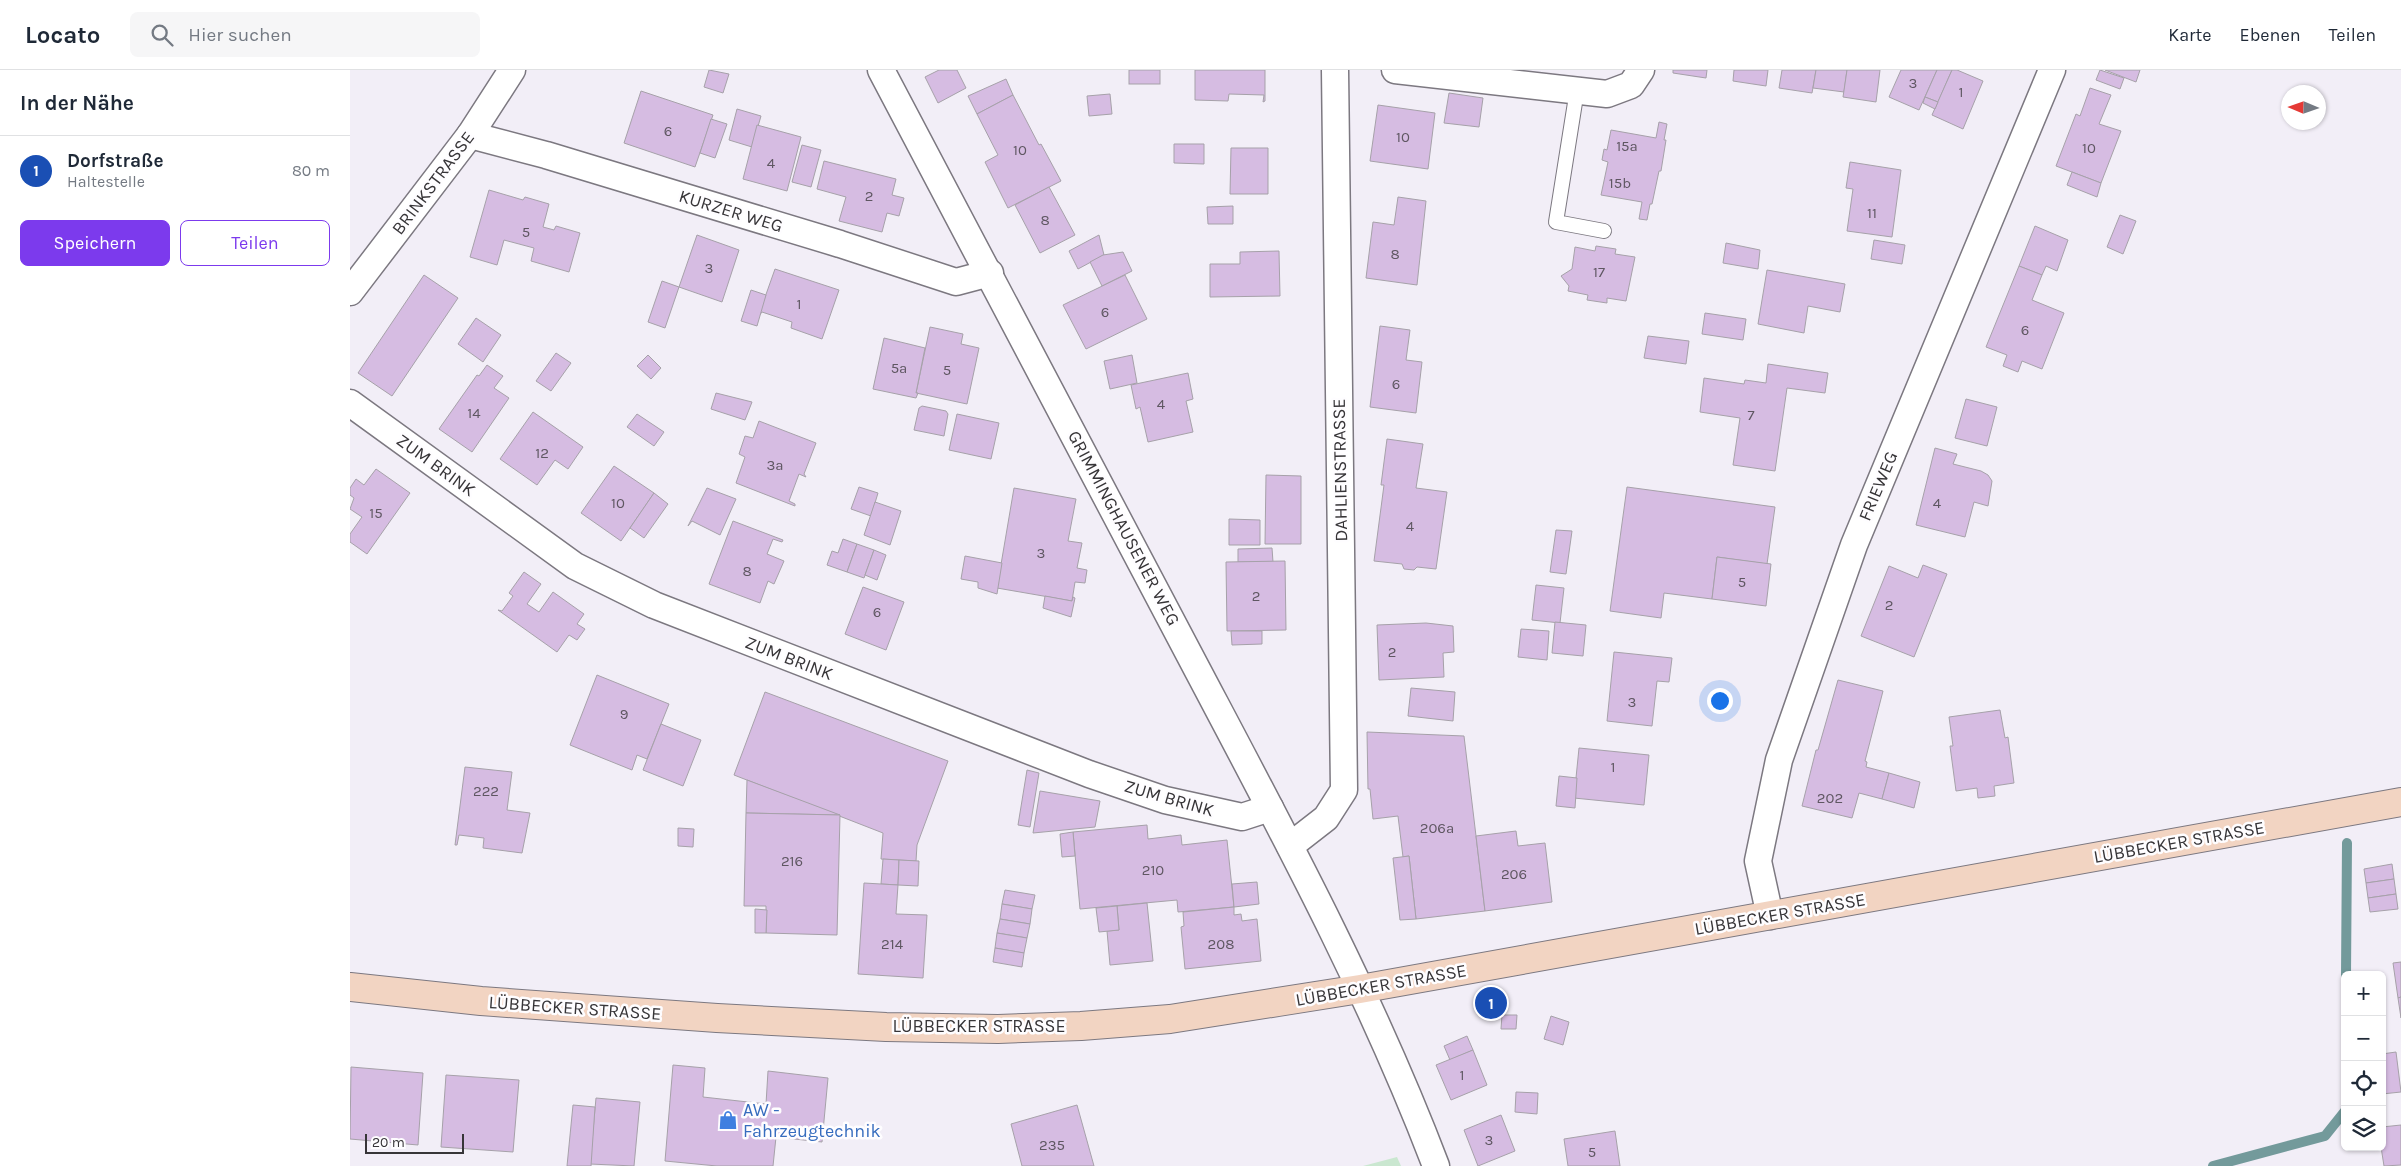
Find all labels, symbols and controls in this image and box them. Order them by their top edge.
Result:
search box [130,12,480,57]
text: Locato [25,21,100,49]
icon: search [148,21,176,49]
text: Hier suchen [188,24,292,46]
text: Karte [2168,24,2212,46]
text: Ebenen [2240,24,2301,46]
text: Teilen [2329,24,2376,46]
house number: 3 [1909,74,1917,92]
house number: 1 [1959,83,1963,101]
north arrow [2281,85,2326,130]
text: In der Nähe [20,91,134,115]
house number: 6 [664,122,672,140]
street label: BRINKSTRASSE [387,127,479,239]
house number: 10 [1396,128,1410,146]
house number: 15a [1616,137,1638,155]
house number: 10 [2082,139,2096,157]
house number: 10 [1013,141,1027,159]
text: Dorfstraße [67,150,164,172]
house number: 4 [767,154,776,172]
text: 1 [33,161,39,180]
text: 80 m [292,161,330,180]
text: Haltestelle [67,172,145,191]
house number: 15b [1609,174,1631,192]
street label: KURZER WEG [676,185,786,237]
house number: 2 [865,187,873,205]
house number: 11 [1867,204,1877,222]
house number: 8 [1040,211,1050,229]
button: Speichern [20,220,170,266]
button: Teilen [180,220,330,266]
house number: 5 [522,223,530,241]
house number: 8 [1390,245,1400,263]
house number: 3 [705,259,713,277]
house number: 17 [1593,263,1605,281]
house number: 1 [797,295,801,313]
house number: 6 [1101,303,1109,321]
house number: 6 [2021,321,2029,339]
house number: 5a [891,359,907,377]
house number: 5 [943,361,951,379]
house number: 6 [1392,375,1400,393]
house number: 4 [1157,395,1166,413]
street label: DAHLIENSTRASSE [1328,398,1352,542]
house number: 14 [467,404,481,422]
house number: 7 [1747,406,1755,424]
street label: GRIMMINGHAUSENER WEG [1063,427,1185,629]
street label: ZUM BRINK [392,429,480,501]
house number: 12 [535,444,549,462]
street label: FRIEWEG [1854,448,1902,524]
house number: 3a [766,456,784,474]
house number: 10 [611,494,625,512]
house number: 4 [1933,494,1942,512]
house number: 15 [369,504,383,522]
house number: 4 [1406,517,1415,535]
house number: 3 [1037,544,1045,562]
house number: 8 [742,562,752,580]
house number: 5 [1738,573,1746,591]
house number: 2 [1252,587,1260,605]
house number: 2 [1885,596,1893,614]
house number: 6 [873,603,881,621]
street label: ZUM BRINK [742,631,836,685]
house number: 2 [1388,643,1396,661]
your location [1707,688,1733,714]
house number: 3 [1628,693,1636,711]
house number: 9 [620,705,628,723]
house number: 1 [1611,758,1615,776]
street label: ZUM BRINK [1122,775,1217,821]
house number: 222 [473,782,499,800]
house number: 202 [1817,789,1843,807]
street label: LÜBBECKER STRASSE [2092,816,2266,868]
house number: 206a [1420,819,1454,837]
house number: 216 [781,852,803,870]
house number: 210 [1142,861,1164,879]
house number: 206 [1501,865,1527,883]
street label: LÜBBECKER STRASSE [1693,888,1867,940]
house number: 214 [881,935,904,953]
house number: 208 [1208,935,1234,953]
street label: LÜBBECKER STRASSE [1294,959,1468,1011]
map controls [2341,971,2386,1151]
button: + [2341,971,2386,1016]
pin: 1 [1475,984,1507,1022]
street label: LÜBBECKER STRASSE [488,991,662,1025]
street label: LÜBBECKER STRASSE [892,1015,1066,1037]
button: − [2341,1016,2386,1061]
button: locate [2341,1061,2386,1106]
house number: 1 [1460,1066,1464,1084]
place label: AW - Fahrzeugtechnik [743,1099,881,1142]
button: layers [2341,1106,2386,1151]
shop icon: AW - Fahrzeugtechnik [717,1109,739,1131]
scale bar [365,1131,464,1154]
house number: 3 [1485,1131,1493,1149]
text: 20 m [372,1134,405,1151]
house number: 235 [1039,1136,1065,1154]
house number: 5 [1588,1143,1596,1161]

